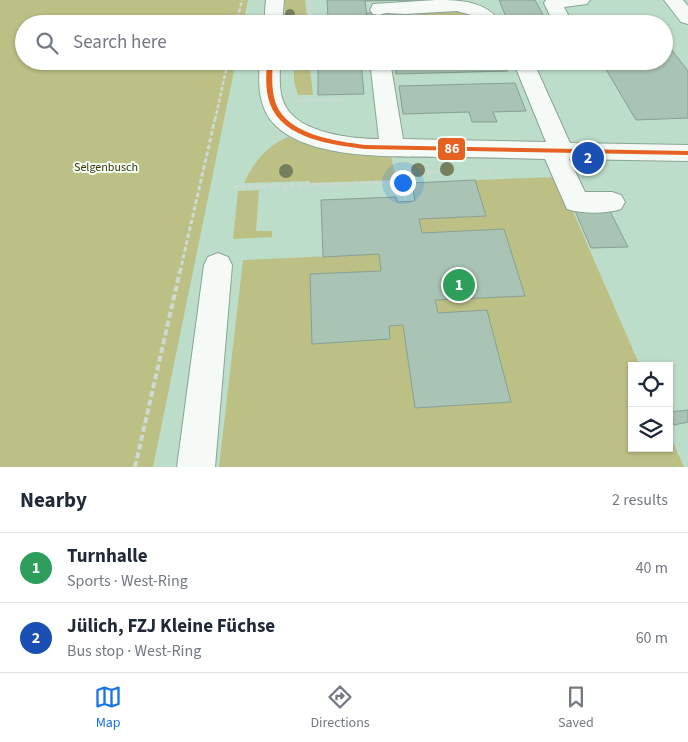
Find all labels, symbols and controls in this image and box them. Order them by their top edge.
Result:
search box [15,15,673,70]
icon: search [33,29,61,57]
text: Search here [73,29,167,56]
line badge: 86 [437,137,466,161]
text: 86 [445,139,459,159]
pin: 2 [572,139,604,177]
park label: Selgenbusch [74,159,138,176]
your location [390,170,416,196]
pin: 1 [443,266,475,304]
map controls [628,362,673,452]
button: locate [628,362,673,407]
button: layers [628,407,673,452]
text: Nearby [20,485,87,515]
text: 2 results [612,489,668,511]
text: Turnhalle [67,543,148,570]
text: 1 [32,557,40,579]
text: 40 m [636,557,668,579]
text: Sports · West-Ring [67,570,188,592]
text: Jülich, FZJ Kleine Füchse [67,613,275,640]
text: 2 [32,627,40,649]
text: 60 m [636,627,668,649]
text: Bus stop · West-Ring [67,640,201,662]
tab: Map [94,683,122,733]
tab: Directions [310,683,370,733]
tab: Saved [558,683,594,733]

